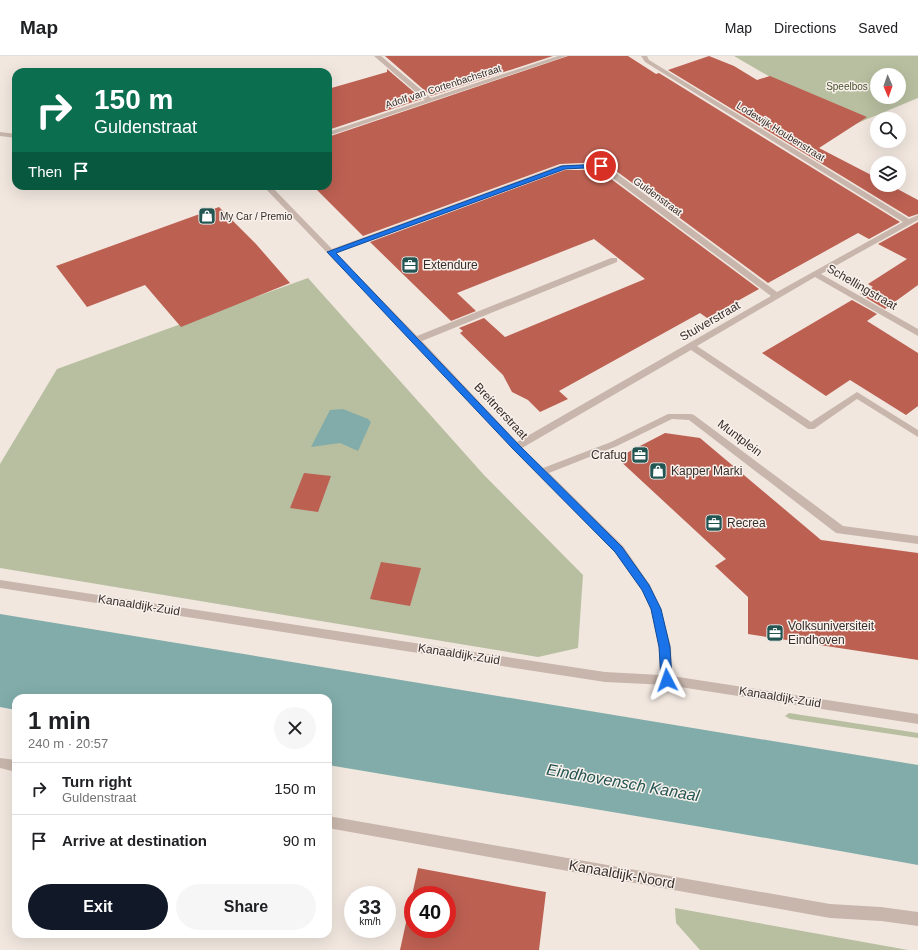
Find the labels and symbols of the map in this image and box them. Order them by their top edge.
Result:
street label: Adolf van Cortenbachstraat [384,62,503,110]
north arrow [870,68,906,104]
park label: Speelbos [826,81,868,92]
street label: Lodewijk Houbenstraat [735,100,827,163]
pin [584,149,618,183]
street label: Guldenstraat [631,175,684,218]
shop icon: My Car / Premio [197,206,217,226]
place label: My Car / Premio [220,211,293,222]
office icon: Extendure [400,255,420,275]
place label: Extendure [423,258,478,272]
street label: Schellingstraat [824,261,900,313]
street label: Stuiverstraat [677,298,743,344]
street label: Breitnerstraat [471,380,531,443]
street label: Muntplein [715,417,765,459]
office icon: Crafug [630,445,650,465]
place label: Crafug [591,448,627,462]
shop icon: Kapper Marki [648,461,668,481]
place label: Kapper Marki [671,464,742,478]
office icon: Recrea [704,513,724,533]
place label: Recrea [727,516,766,530]
street label: Kanaaldijk-Zuid [97,592,181,618]
place label: Volksuniversiteit Eindhoven [788,619,875,647]
office icon: Volksuniversiteit Eindhoven [765,623,785,643]
street label: Kanaaldijk-Zuid [417,641,501,667]
position arrow [646,659,688,701]
street label: Kanaaldijk-Zuid [738,684,822,710]
water label: Eindhovensch Kanaal [545,761,701,804]
street label: Kanaaldijk-Noord [568,857,676,891]
speed limit sign: 40 [404,886,456,938]

